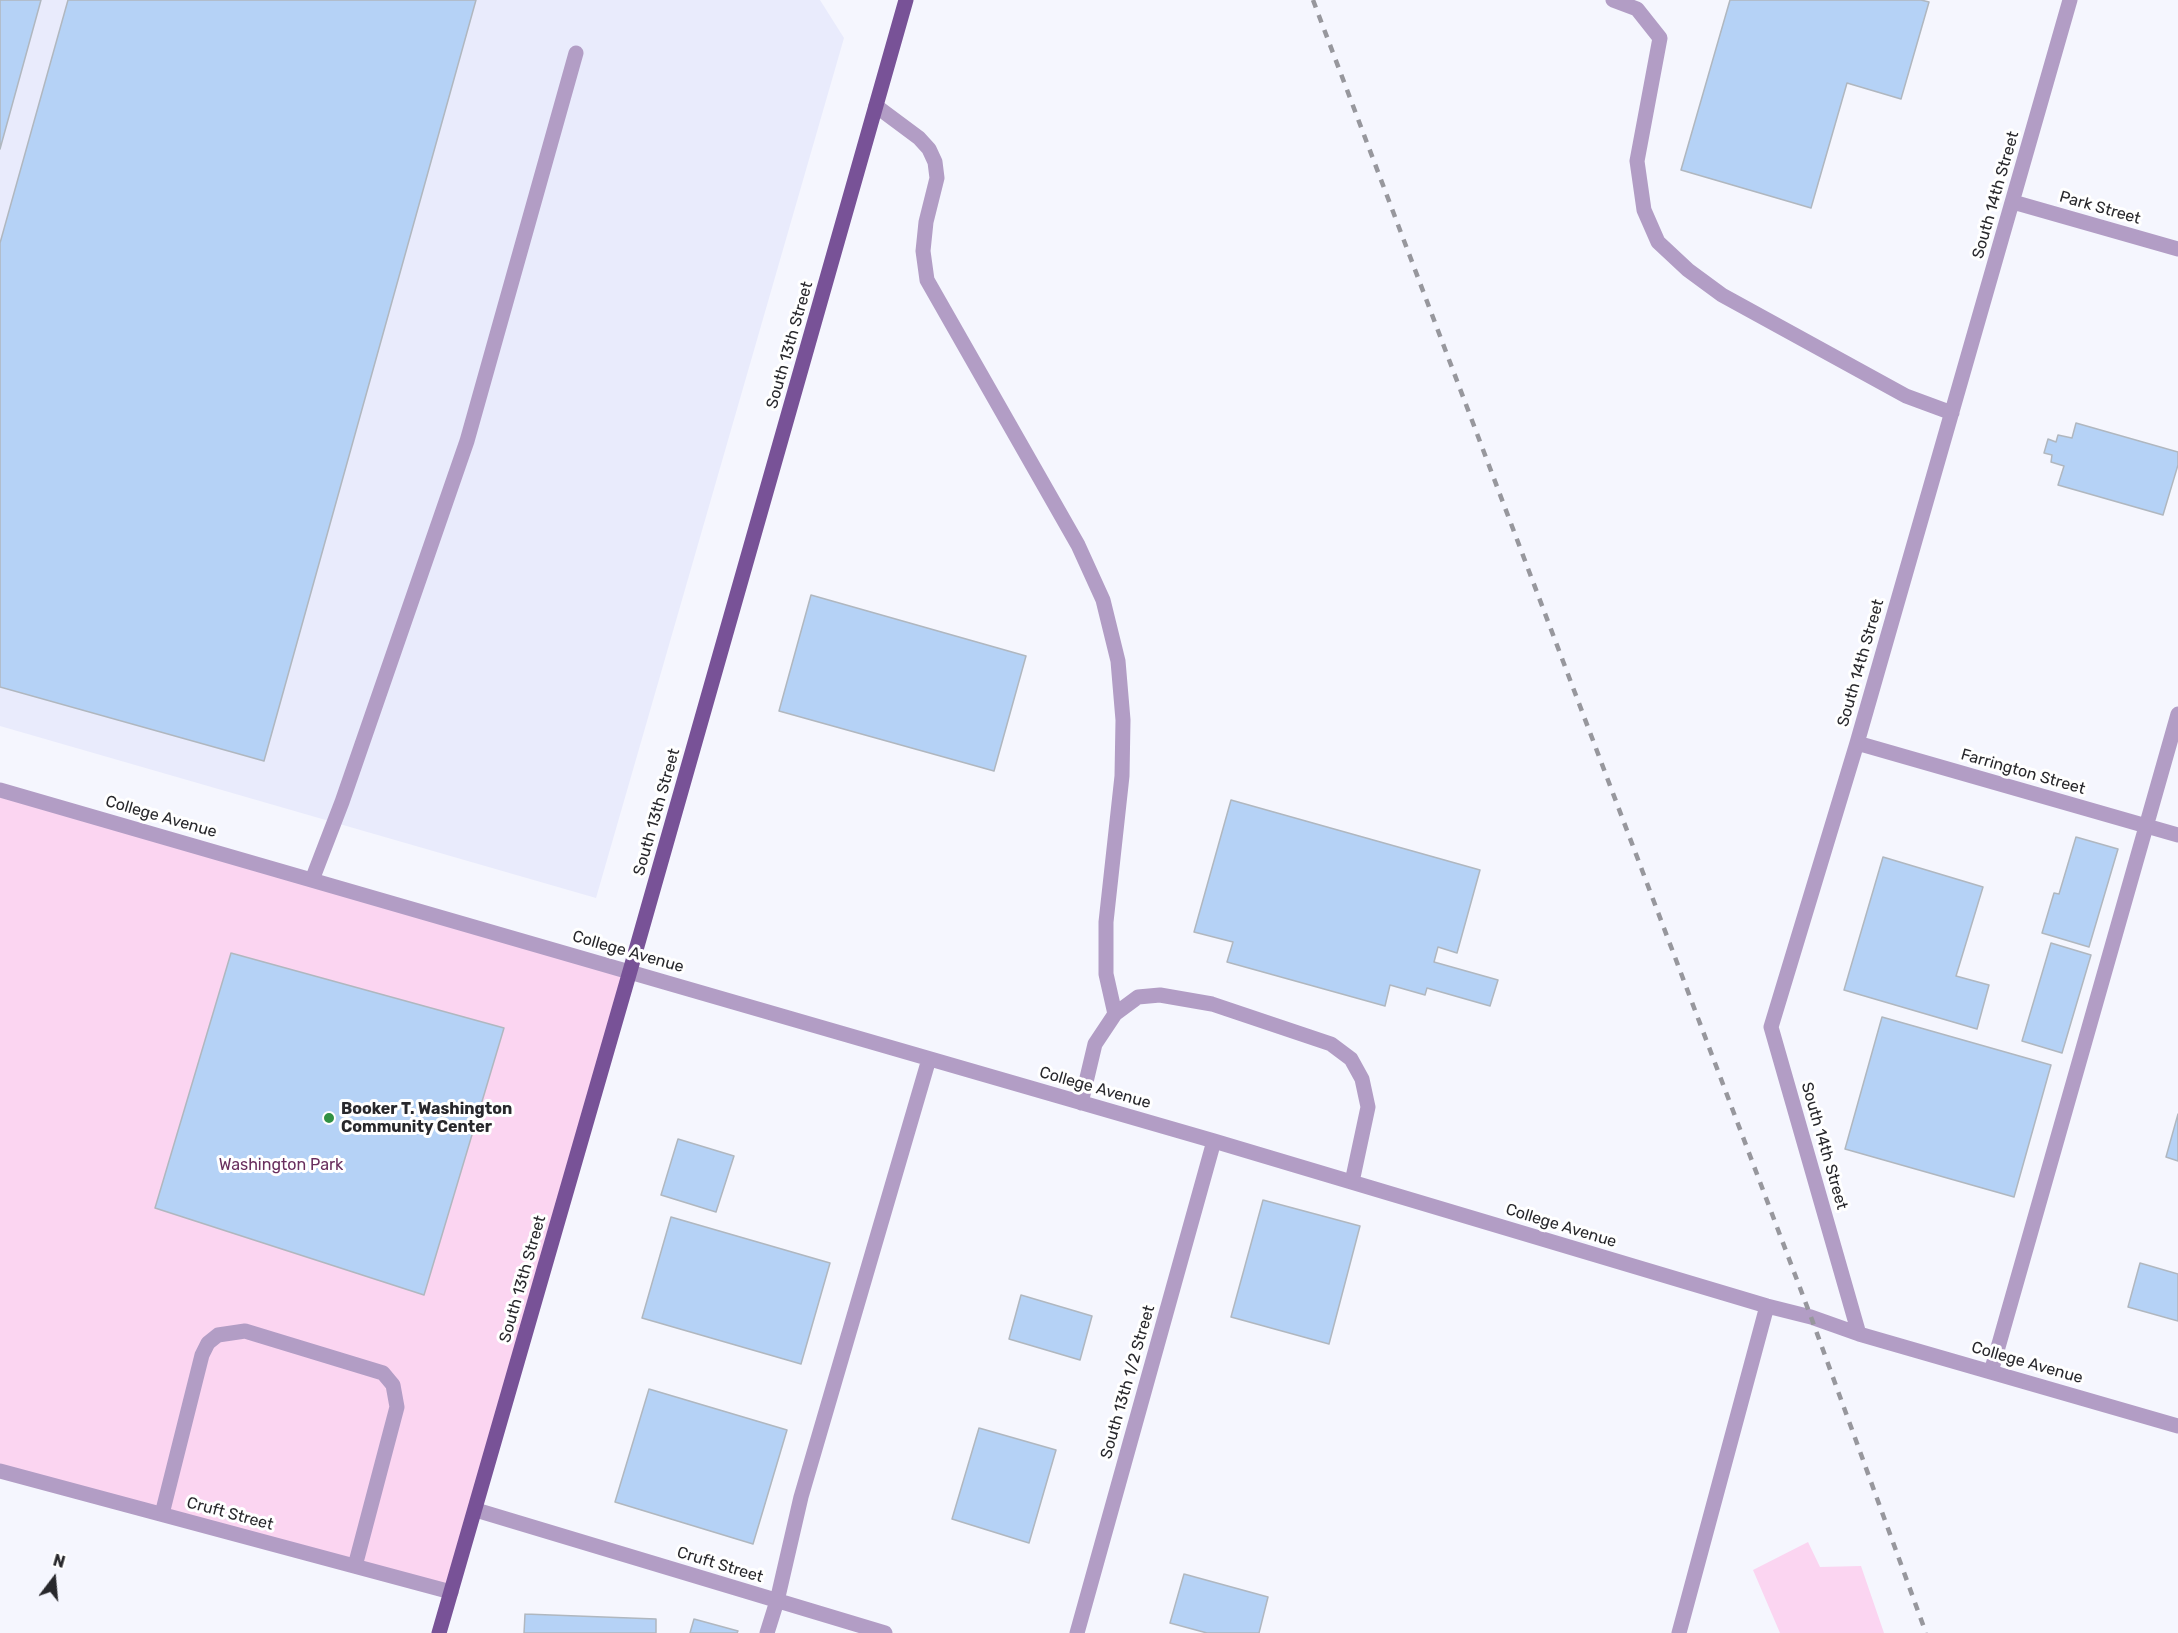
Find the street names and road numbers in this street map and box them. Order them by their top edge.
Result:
street label: South 14th Street [1969,129,2023,261]
street label: Park Street [2057,187,2143,229]
street label: South 13th Street [763,279,817,411]
street label: South 14th Street [1834,597,1888,729]
street label: Farrington Street [1959,745,2087,799]
street label: South 13th Street [630,746,684,878]
street label: College Avenue [103,792,219,842]
street label: College Avenue [570,927,686,977]
street label: College Avenue [1037,1063,1153,1113]
street label: South 14th Street [1797,1080,1851,1212]
street label: College Avenue [1503,1200,1619,1252]
street label: South 13th Street [496,1213,550,1345]
street label: South 13th 1/2 Street [1097,1303,1159,1461]
street label: College Avenue [1969,1338,2085,1388]
street label: Cruft Street [185,1493,275,1535]
street label: Cruft Street [675,1543,765,1587]

